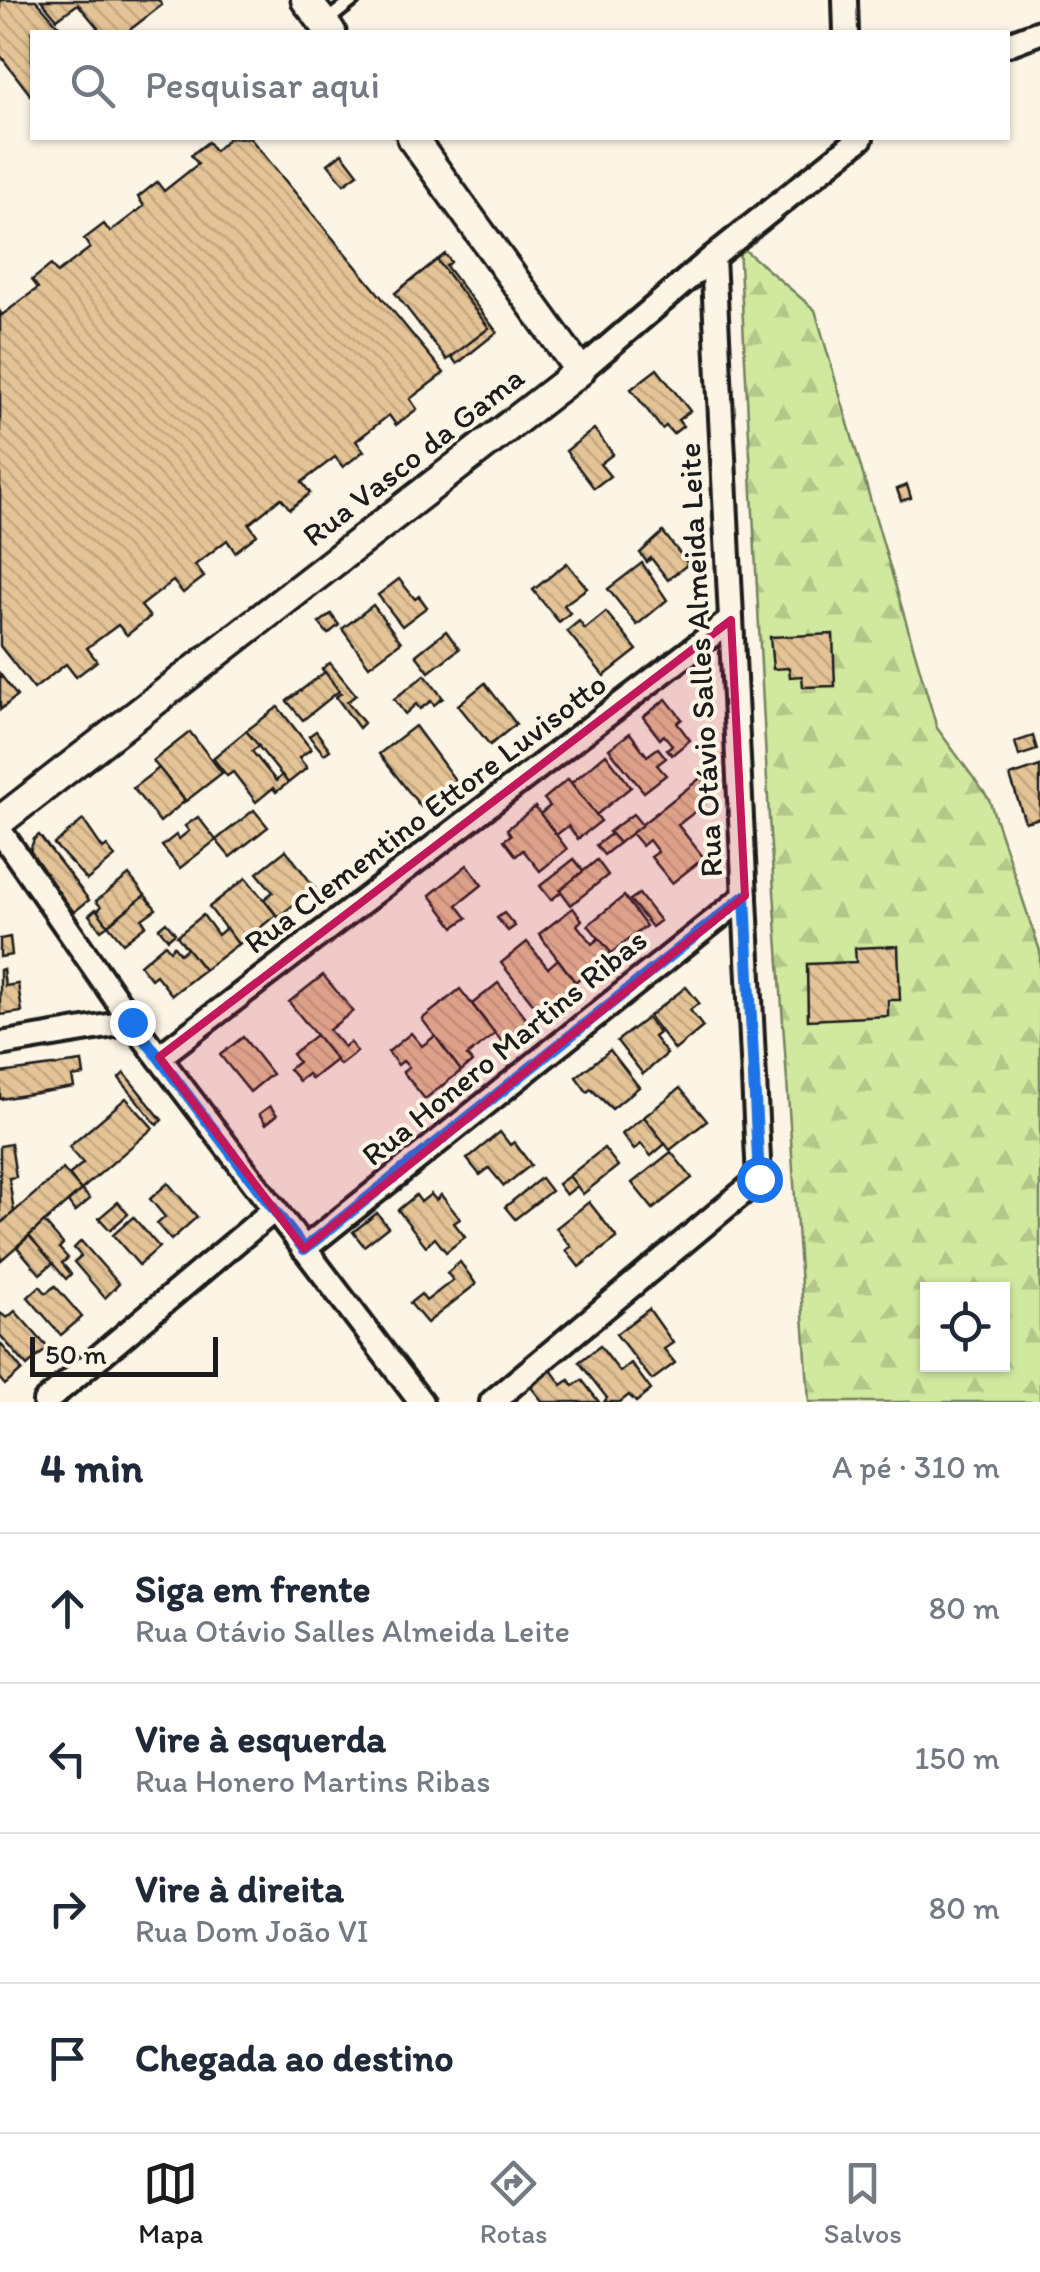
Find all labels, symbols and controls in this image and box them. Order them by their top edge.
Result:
search box [30,30,1010,140]
icon: search [65,58,120,113]
text: Pesquisar aqui [145,62,380,108]
street label: Rua Vasco da Gama [295,358,532,554]
street label: Rua Otávio Salles Almeida Leite [670,442,730,878]
street label: Rua Clementino Ettore Luvisotto [237,664,613,962]
street label: Rua Honero Martins Ribas [354,920,654,1174]
route end [110,1000,156,1046]
route start [737,1157,783,1203]
map controls [920,1282,1010,1372]
button: locate [920,1282,1010,1372]
scale bar [30,1332,218,1376]
text: 50 m [45,1337,107,1371]
text: 4 min [40,1442,143,1493]
text: A pé · 310 m [832,1448,1000,1486]
text: Siga em frente [135,1566,371,1612]
icon: ahead [40,1581,95,1636]
text: 80 m [929,1589,1000,1627]
text: Rua Otávio Salles Almeida Leite [135,1612,570,1650]
text: Vire à esquerda [135,1716,386,1762]
icon: left [40,1731,95,1786]
text: 150 m [915,1739,1000,1777]
text: Rua Honero Martins Ribas [135,1762,491,1800]
text: Vire à direita [135,1866,344,1912]
icon: right [40,1881,95,1936]
text: 80 m [929,1889,1000,1927]
text: Rua Dom João VI [135,1912,369,1950]
icon: arrive [40,2031,95,2086]
text: Chegada ao destino [135,2035,454,2081]
tab: Mapa [138,2156,203,2250]
tab: Rotas [480,2156,547,2250]
tab: Salvos [824,2156,902,2250]

